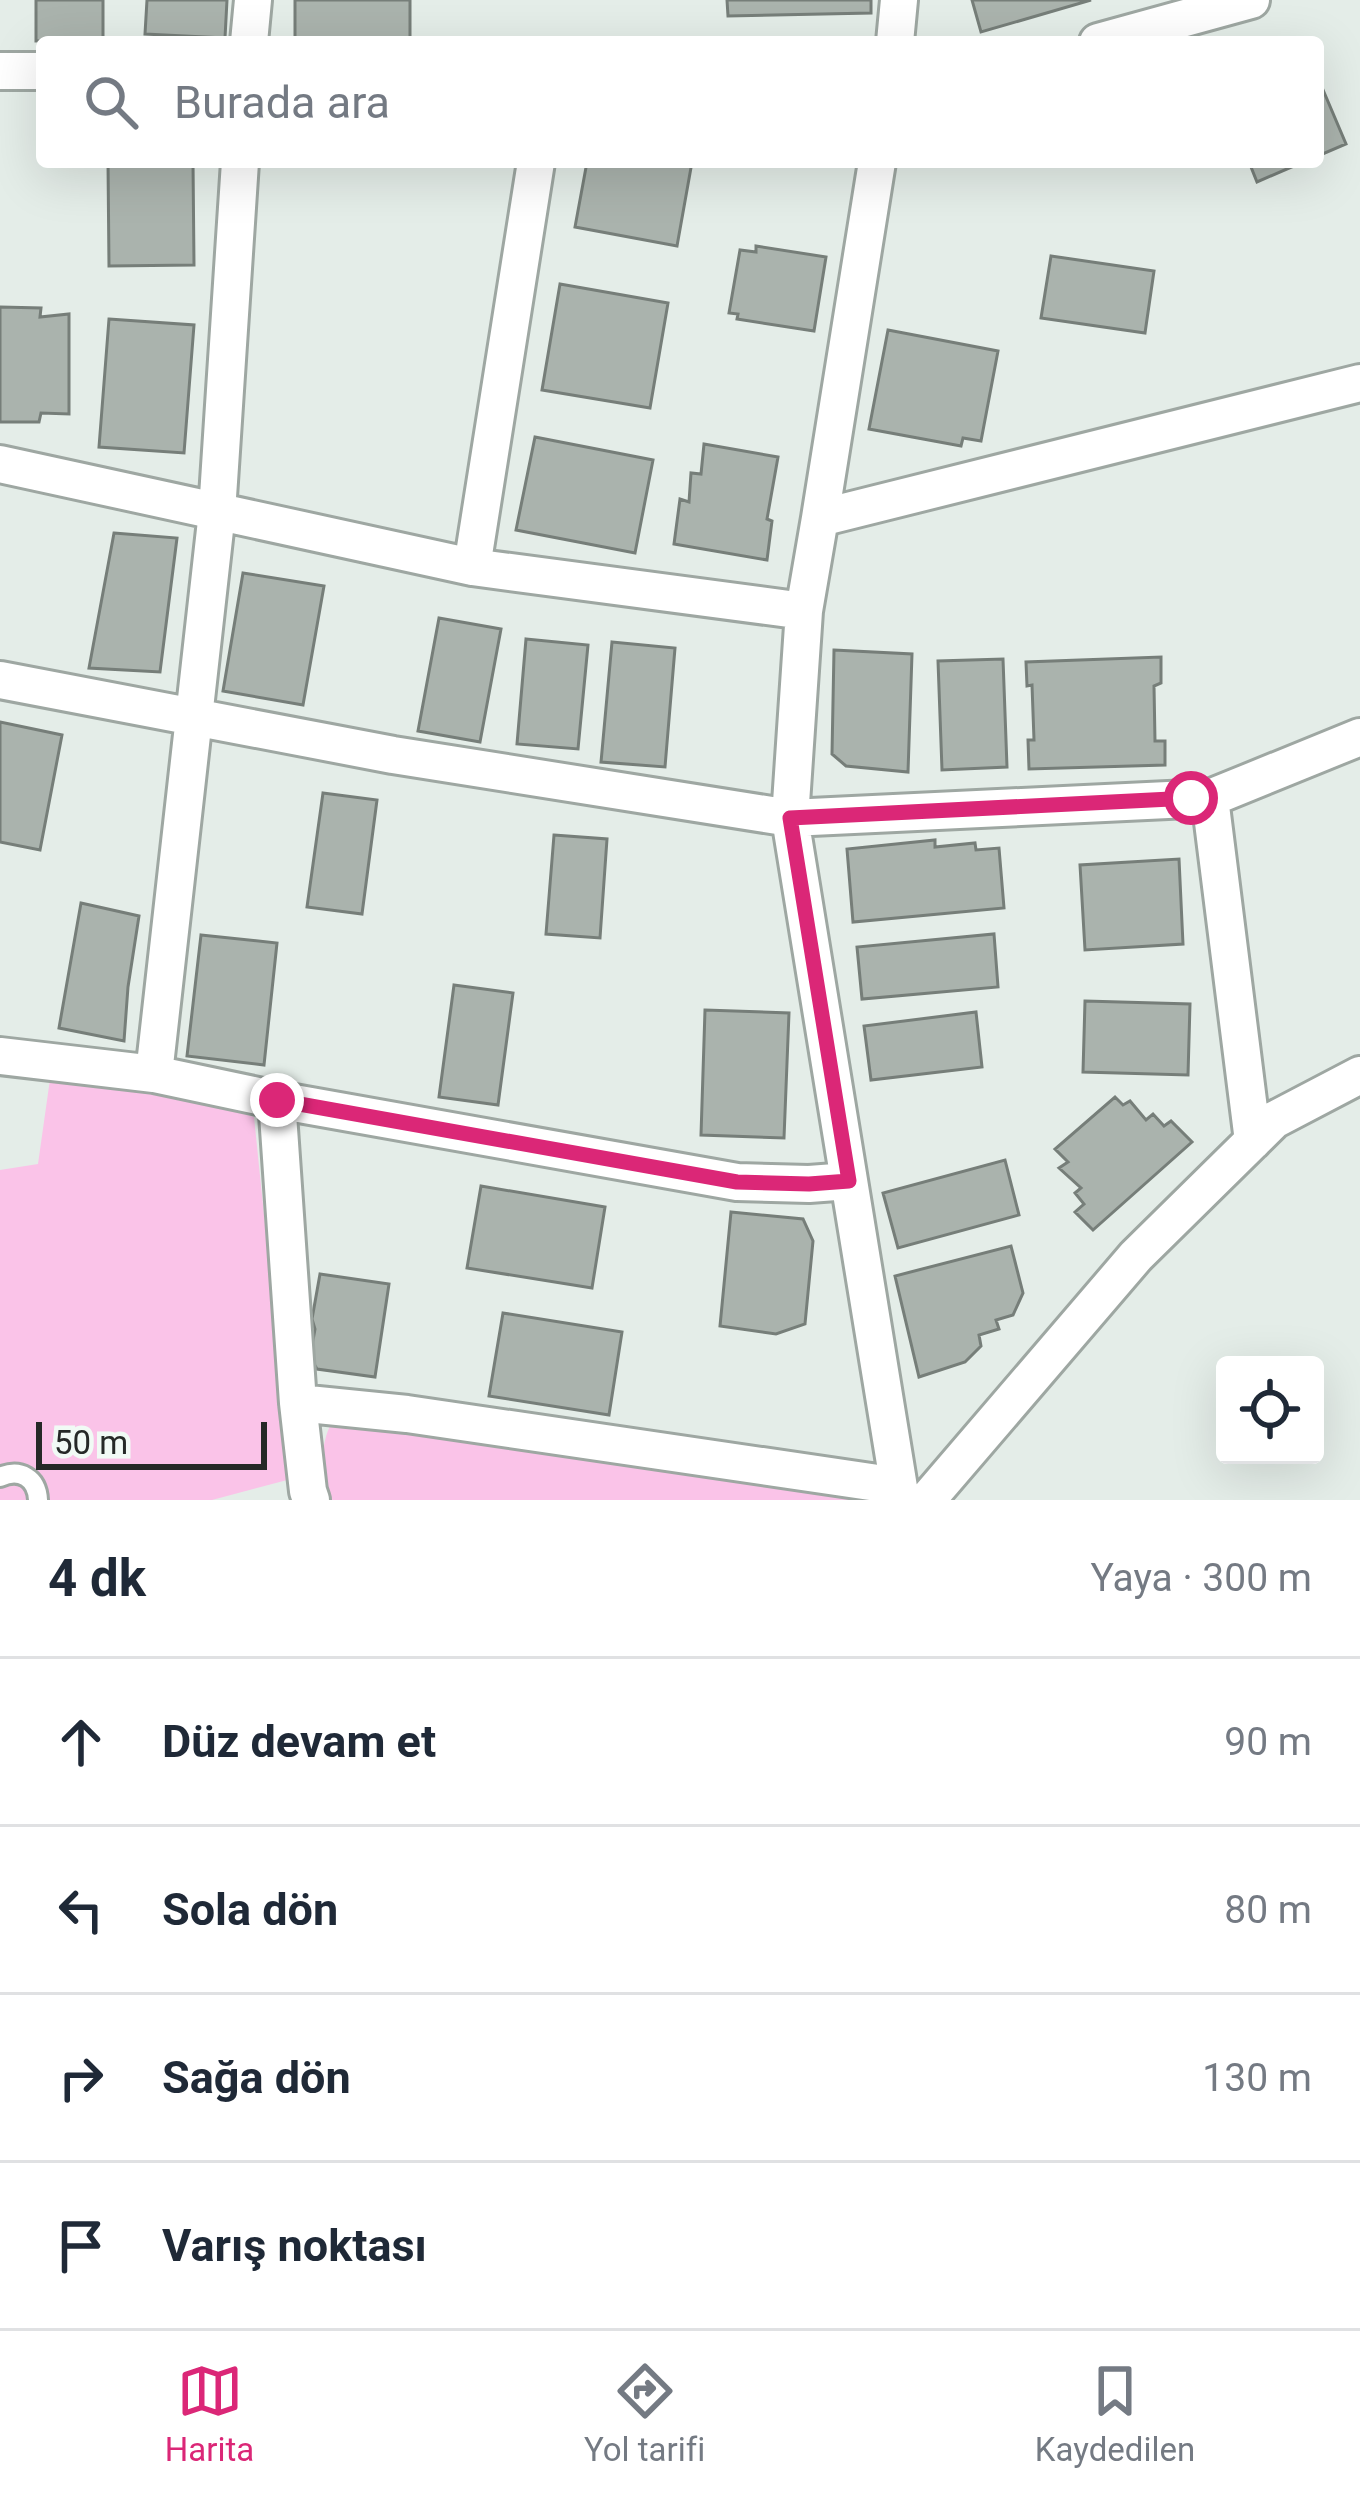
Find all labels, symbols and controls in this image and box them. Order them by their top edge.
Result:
search box [36,36,1324,168]
icon: search [78,69,144,135]
text: Burada ara [174,76,390,129]
route start [1164,771,1218,825]
route end [250,1073,304,1127]
map controls [1216,1356,1324,1464]
button: locate [1216,1356,1324,1464]
scale bar [36,1416,267,1469]
text: 50 m [54,1423,128,1462]
text: 4 dk [48,1549,146,1608]
text: Yaya · 300 m [1090,1555,1312,1601]
icon: ahead [48,1709,114,1775]
text: Düz devam et [162,1715,436,1768]
text: 90 m [1224,1719,1312,1765]
icon: left [48,1877,114,1943]
text: Sola dön [162,1883,338,1936]
text: 80 m [1224,1887,1312,1933]
icon: right [48,2045,114,2111]
text: Sağa dön [162,2051,351,2104]
text: 130 m [1202,2055,1312,2101]
icon: arrive [48,2213,114,2279]
text: Varış noktası [162,2219,427,2272]
tab: Harita [165,2358,254,2469]
tab: Yol tarifi [584,2358,705,2469]
tab: Kaydedilen [1035,2358,1195,2469]

